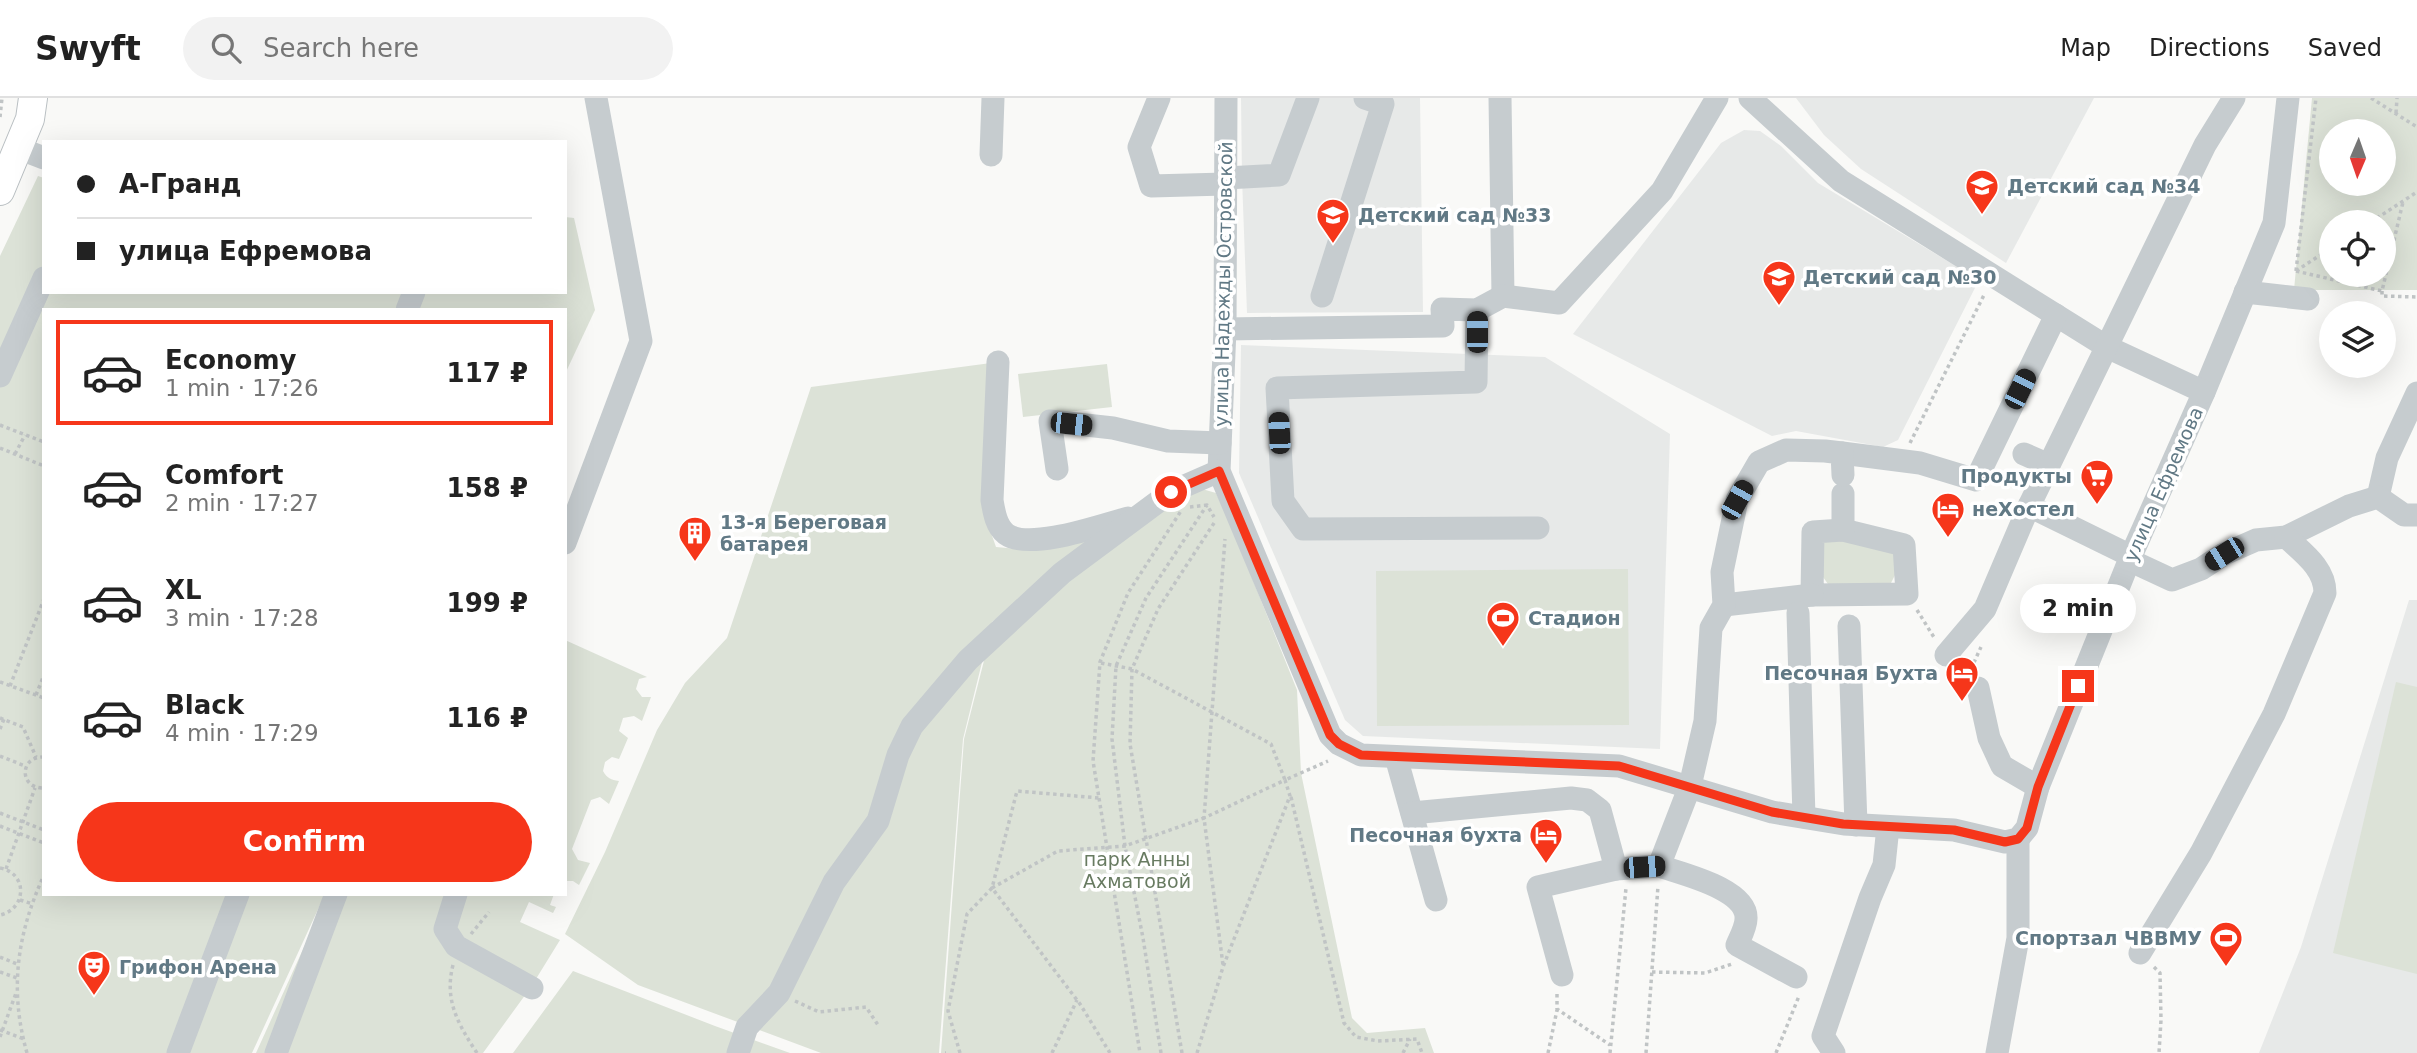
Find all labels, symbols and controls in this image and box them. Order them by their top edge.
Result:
search box [183,17,673,80]
text: Swyft [35,29,141,68]
icon: search [207,29,245,67]
text: Search here [263,33,419,63]
text: Map [2060,34,2111,62]
text: Directions [2149,34,2270,62]
text: Saved [2308,34,2382,62]
north arrow [2319,119,2396,196]
map controls [2319,119,2396,378]
street label: улица Надежды Островской [1210,141,1236,427]
school or university icon: Детский сад №34 [1963,167,2001,216]
text: А-Гранд [119,169,242,199]
place label: Детский сад №34 [2007,175,2201,197]
school or university icon: Детский сад №33 [1314,196,1352,245]
place label: Детский сад №33 [1358,204,1552,226]
button: locate [2319,210,2396,287]
text: улица Ефремова [119,236,372,266]
school or university icon: Детский сад №30 [1760,258,1798,307]
place label: Детский сад №30 [1803,266,1997,288]
button: layers [2319,301,2396,378]
car [1467,311,1488,353]
icon: car [81,341,144,404]
text: Economy [165,345,296,375]
text: 117 ₽ [447,358,528,388]
car [2002,366,2039,412]
text: 1 min · 17:26 [165,375,319,401]
street label: улица Ефремова [2119,403,2207,565]
car [1050,411,1093,437]
car [1268,411,1291,455]
icon: car [81,456,144,519]
supermarket icon: Продукты [2078,457,2116,506]
text: Comfort [165,460,283,490]
place label: Продукты [1961,465,2072,487]
text: 158 ₽ [447,473,528,503]
route start [1155,476,1187,508]
car [1718,477,1757,523]
text: 2 min · 17:27 [165,490,319,516]
hotel icon: неХостел [1929,490,1967,539]
place label: неХостел [1972,498,2075,520]
place label: 13-я Береговая батарея [720,511,887,555]
building icon: 13-я Береговая батарея [676,514,714,563]
car [2201,534,2248,574]
icon: car [81,571,144,634]
text: XL [165,575,202,605]
callout: 2 min [2020,584,2136,634]
text: 199 ₽ [447,588,528,618]
text: 2 min [2042,595,2114,621]
sports icon: Стадион [1484,599,1522,648]
text: 3 min · 17:28 [165,605,319,631]
place label: Стадион [1528,607,1621,629]
hotel icon: Песочная Бухта [1943,654,1981,703]
place label: Песочная Бухта [1764,662,1938,684]
route end [2062,670,2094,702]
icon: car [81,686,144,749]
text: Black [165,690,244,720]
text: 116 ₽ [447,703,528,733]
text: 4 min · 17:29 [165,720,319,746]
button: Confirm [77,802,532,882]
hotel icon: Песочная бухта [1527,816,1565,865]
place label: Песочная бухта [1349,824,1522,846]
park label: парк Анны Ахматовой [1083,848,1191,892]
car [1623,855,1666,879]
sports icon: Спортзал ЧВВМУ [2207,919,2245,968]
place label: Спортзал ЧВВМУ [2015,927,2202,949]
theatre icon: Грифон Арена [75,948,113,997]
place label: Грифон Арена [119,956,277,978]

